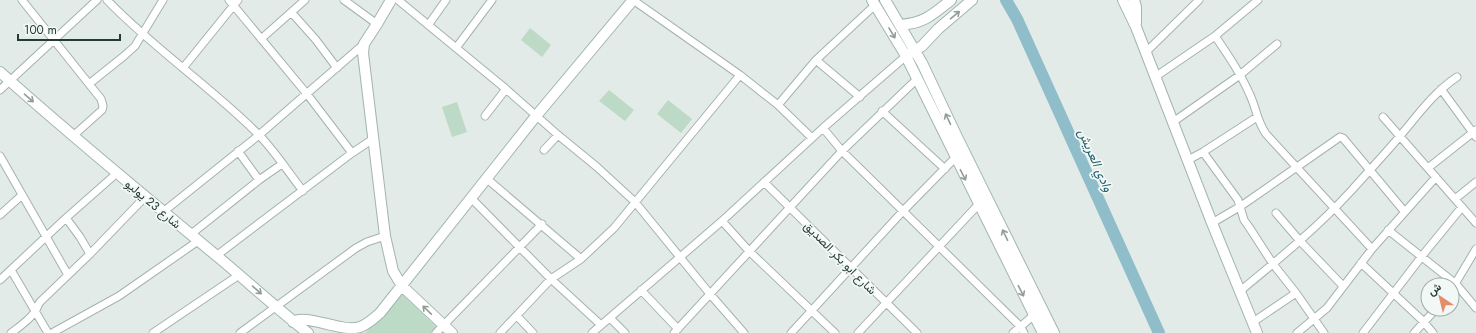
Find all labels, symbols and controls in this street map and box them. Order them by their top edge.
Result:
one-way arrow [950,10,960,19]
scale bar [18,16,120,42]
text: 100 m [24,21,57,39]
one-way arrow [889,27,897,39]
one-way arrow [24,93,34,102]
one-way arrow [944,113,951,125]
water label: وادي العريش [1072,126,1118,195]
one-way arrow [960,168,967,180]
street label: شارع 23 يوليو [121,175,185,233]
street label: شارع ابو بكر الصديق [799,217,881,299]
one-way arrow [1001,230,1008,242]
north arrow [1420,277,1460,317]
text: ش [1424,278,1444,299]
one-way arrow [1018,284,1026,296]
one-way arrow [252,286,262,295]
one-way arrow [422,305,432,314]

